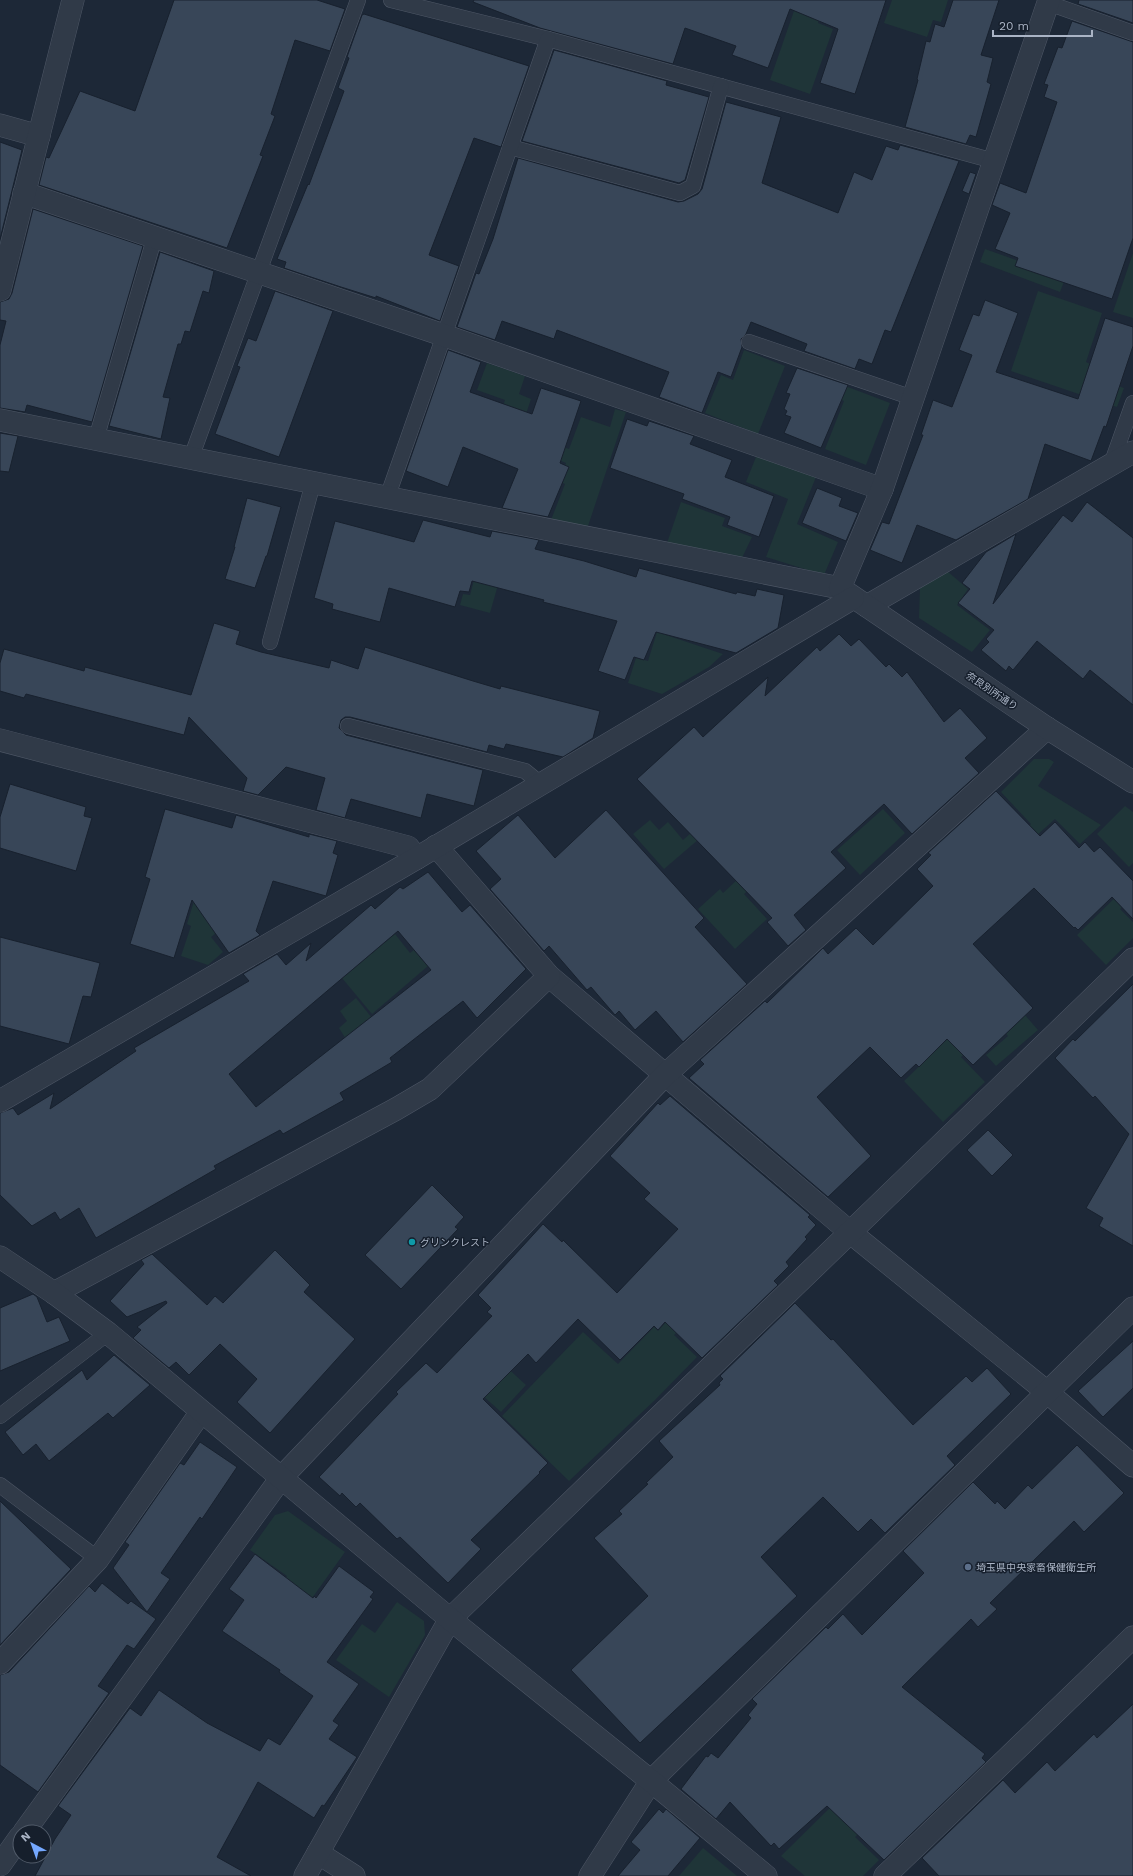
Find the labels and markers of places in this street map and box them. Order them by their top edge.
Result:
marker: グリンクレスト [407,1237,417,1247]
place label: グリンクレスト [420,1237,490,1248]
marker: 埼玉県中央家畜保健衛生所 [963,1562,973,1572]
place label: 埼玉県中央家畜保健衛生所 [976,1562,1096,1573]

